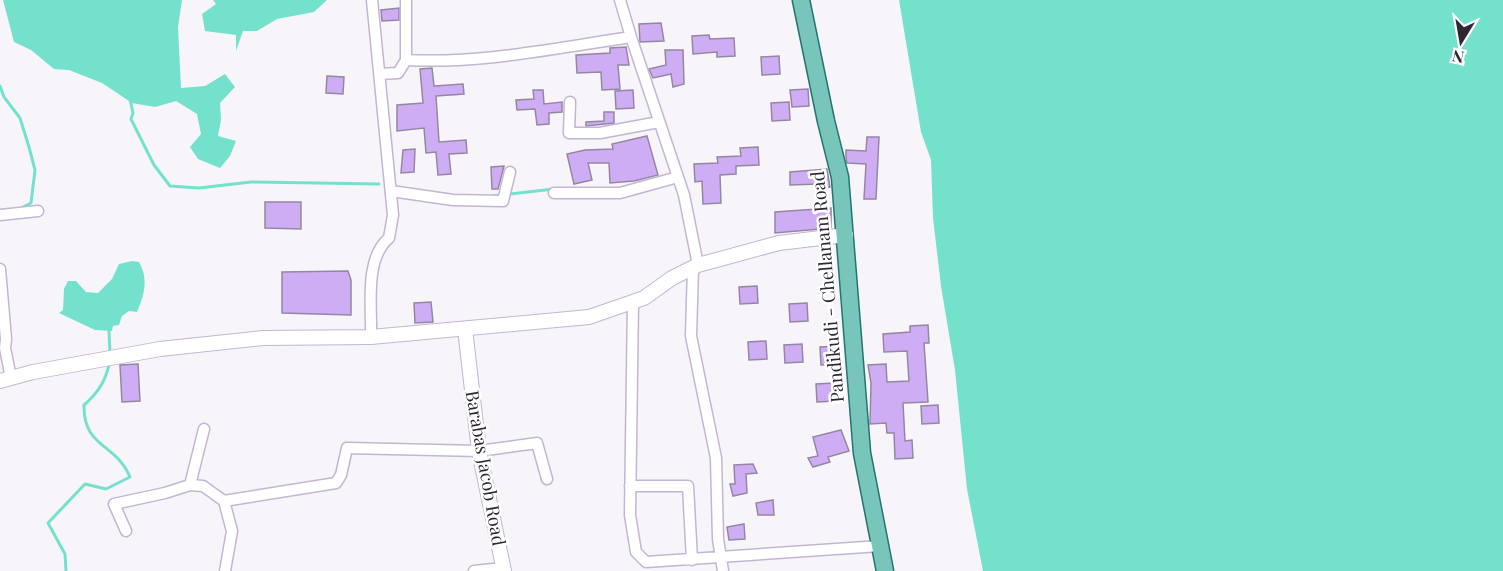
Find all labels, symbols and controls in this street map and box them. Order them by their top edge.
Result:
north arrow [1431,12,1491,72]
text: N [1450,46,1466,69]
street label: Pandikudi - Chellanam Road [805,170,849,404]
street label: Barabas Jacob Road [461,388,512,548]

